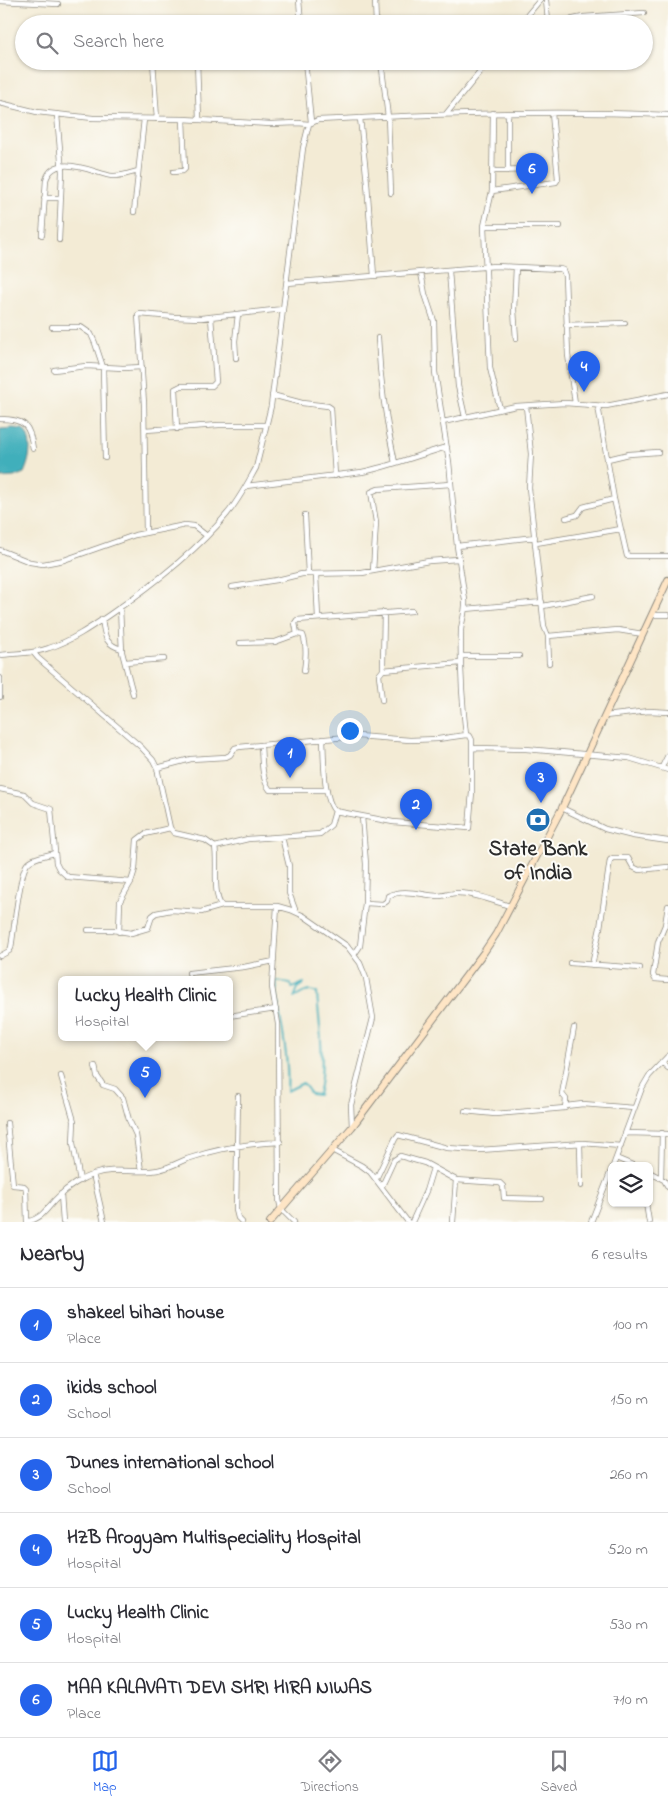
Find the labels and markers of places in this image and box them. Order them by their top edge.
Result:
pin: 6 [516,153,548,194]
pin: 4 [568,351,600,392]
pin: 1 [274,737,306,778]
pin: 3 [525,762,557,803]
pin: 2 [400,789,432,830]
bank icon: State Bank of India [525,807,551,833]
place label: State Bank of India [489,835,588,889]
pin: 5 [129,1057,161,1098]

